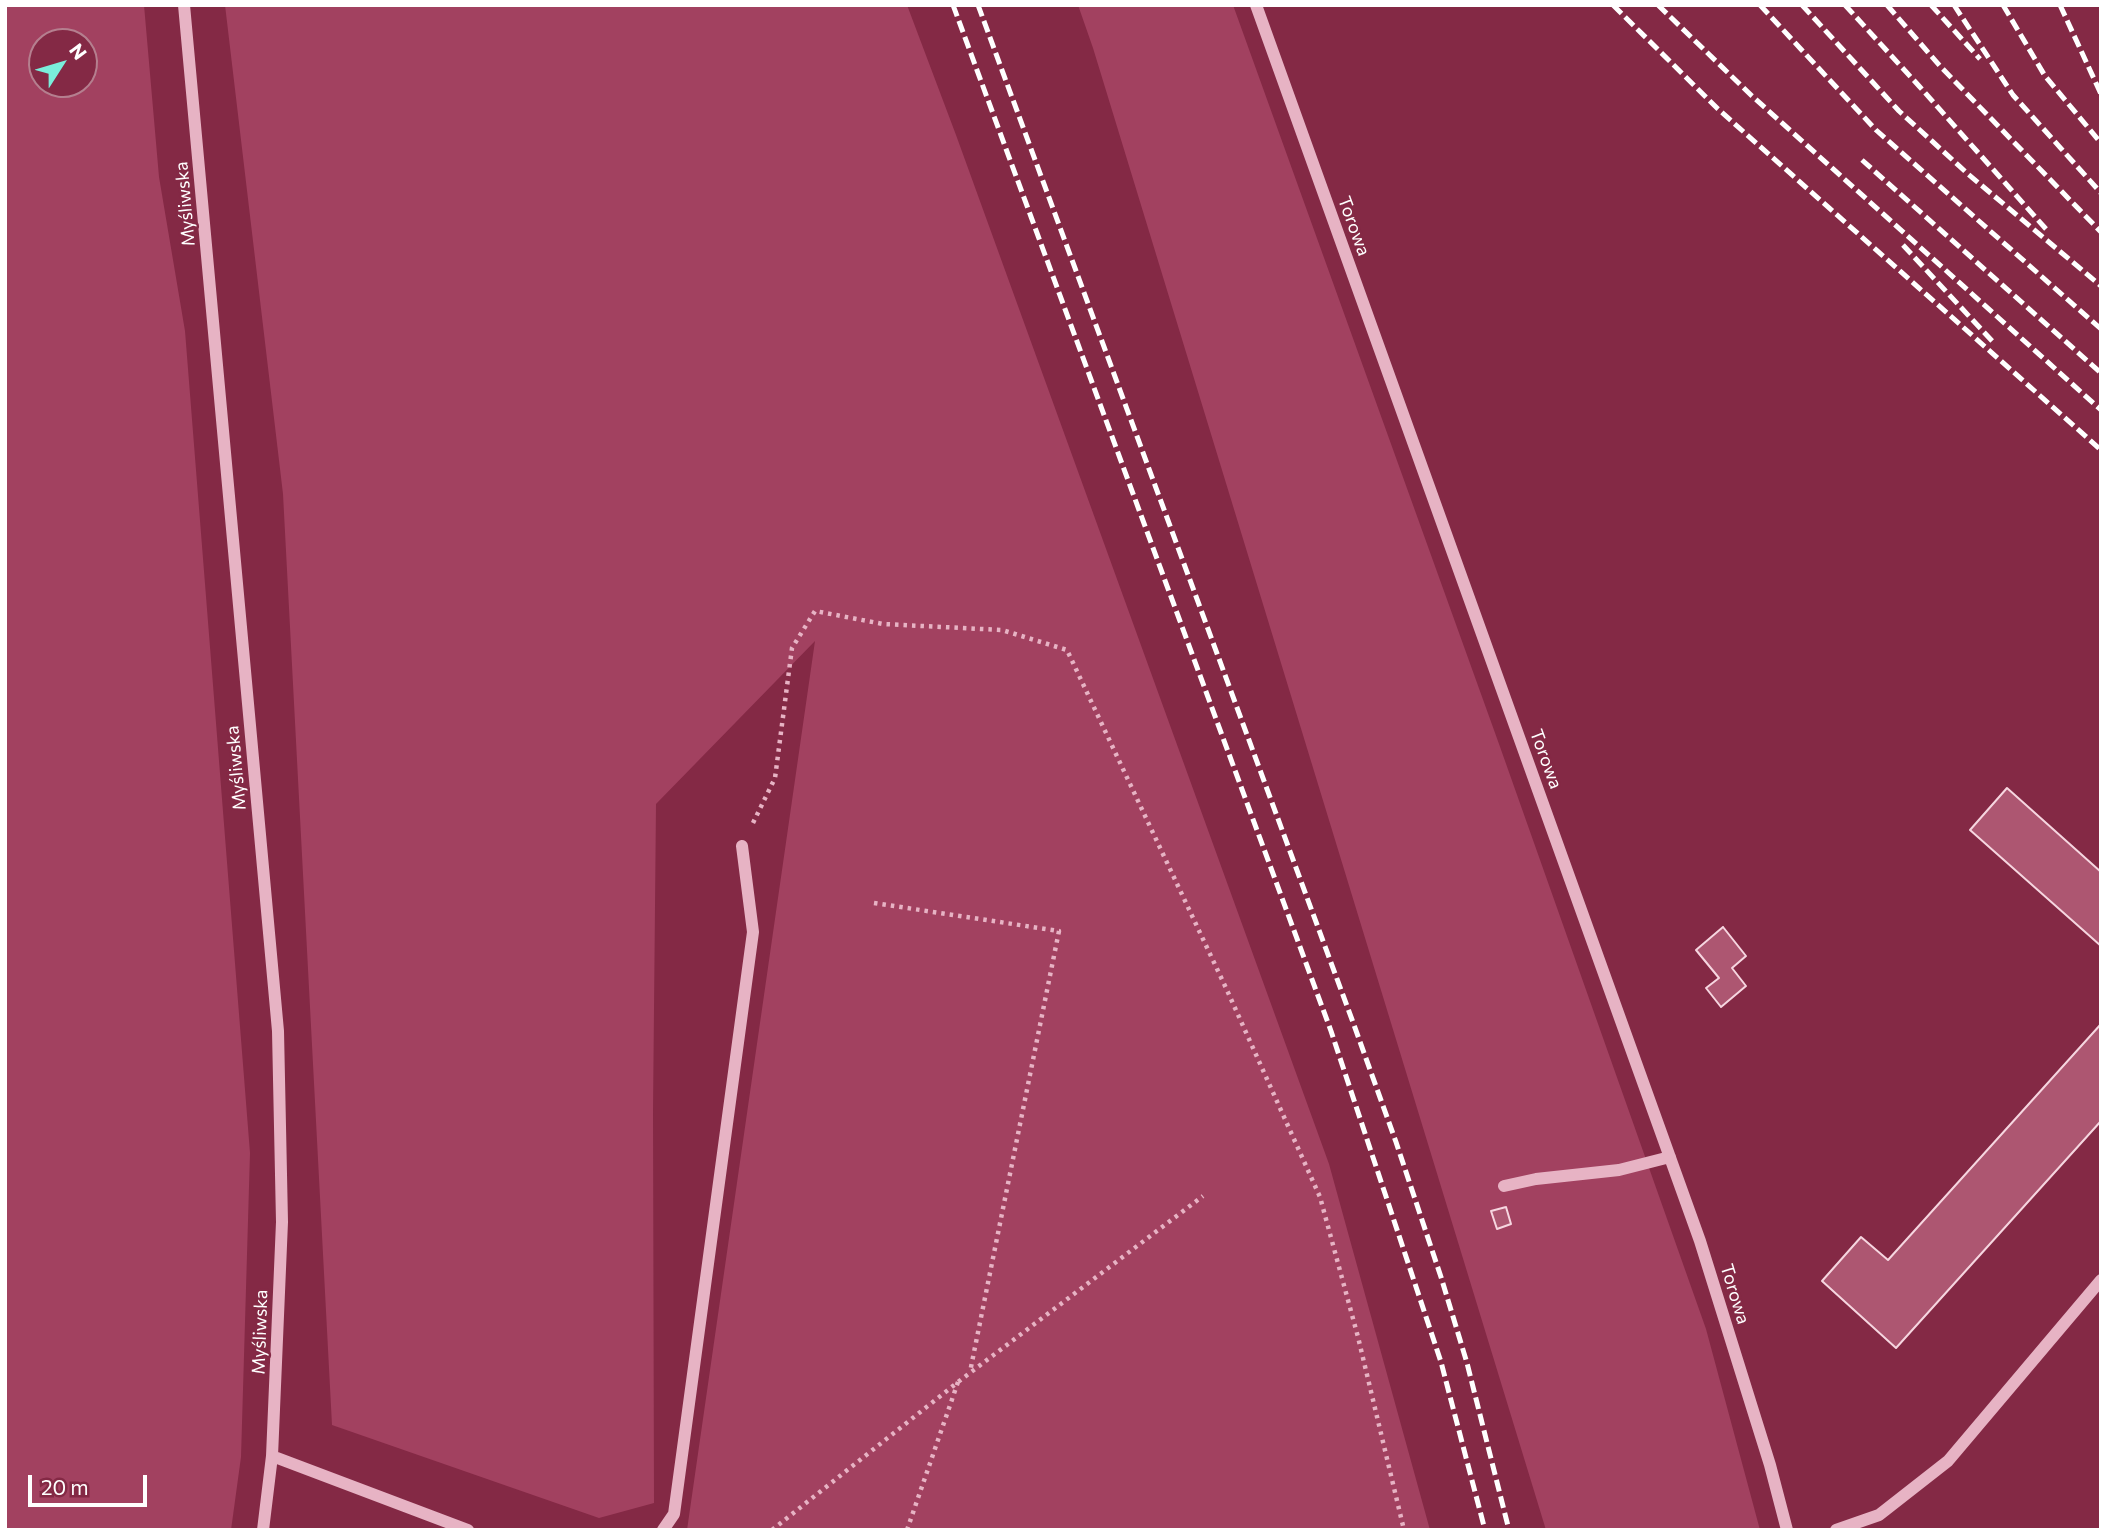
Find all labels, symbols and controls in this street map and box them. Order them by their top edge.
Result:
north arrow [28,28,98,98]
text: N [65,39,92,64]
street label: Myśliwska [171,161,199,247]
street label: Torowa [1333,193,1375,259]
street label: Myśliwska [222,725,250,811]
street label: Torowa [1525,726,1567,792]
street label: Torowa [1716,1261,1754,1327]
street label: Myśliwska [248,1289,272,1375]
scale bar [32,1462,150,1506]
text: 20 m [41,1474,89,1499]

